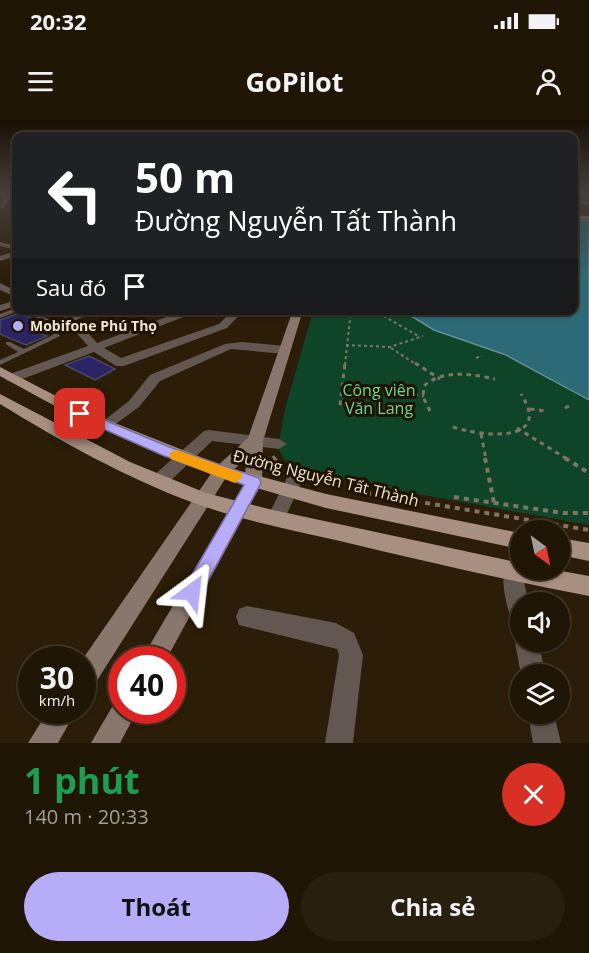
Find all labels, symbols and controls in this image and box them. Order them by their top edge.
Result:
text: 20:32 [30,6,87,36]
text: GoPilot [245,63,344,100]
icon: menu [24,65,57,98]
icon: person [532,65,565,98]
text: 50 m [135,148,235,205]
icon: left [36,156,114,234]
text: Đường Nguyễn Tất Thành [135,202,457,239]
icon: arrive [118,270,151,303]
text: Sau đó [36,272,106,302]
place label: Mobifone Phú Thọ [30,316,157,335]
marker: Mobifone Phú Thọ [11,319,25,333]
park label: Công viên Văn Lang [342,379,416,419]
pin [54,388,105,439]
icon: arrive [63,397,96,430]
street label: Đường Nguyễn Tất Thành [231,444,421,512]
north arrow [510,520,570,580]
map controls [510,520,570,724]
position arrow [160,560,224,624]
button: sound [510,592,570,652]
speed limit sign: 40 [108,646,186,724]
text: 30 [40,657,74,698]
button: layers [510,664,570,724]
text: km/h [39,690,75,710]
text: 1 phút [24,756,140,805]
button: close [502,763,565,826]
text: 140 m · 20:33 [24,803,149,830]
button: Thoát [24,872,289,941]
button: Chia sẻ [301,872,565,941]

